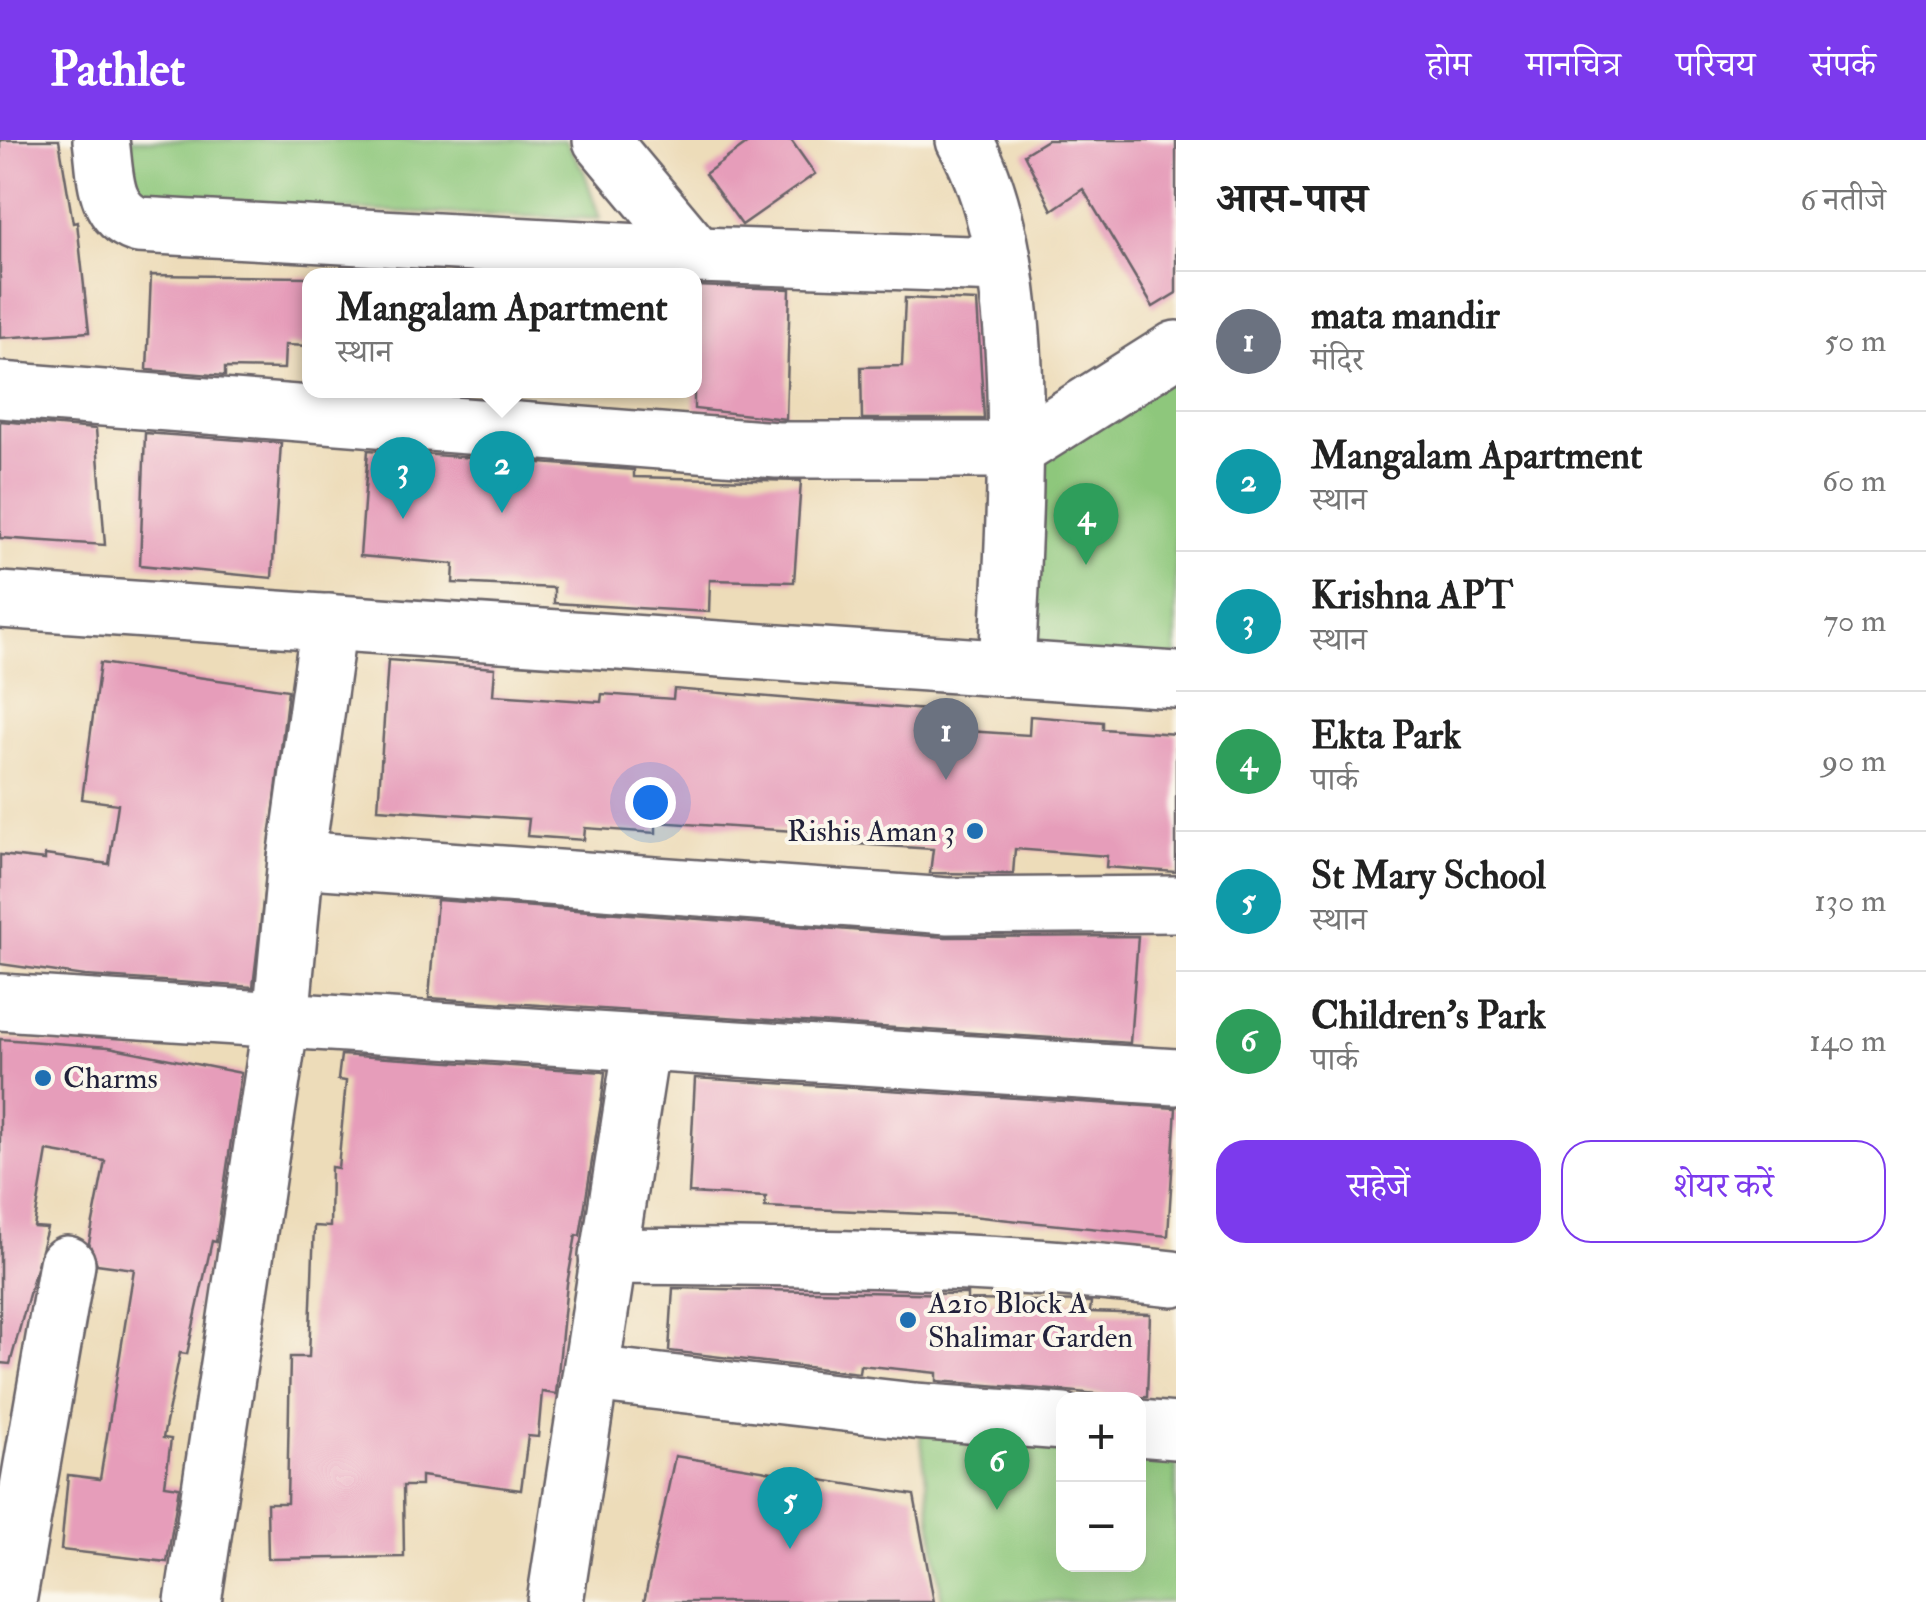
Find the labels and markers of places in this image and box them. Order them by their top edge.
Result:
pin: 2 [470,430,534,513]
pin: 3 [370,436,436,519]
pin: 4 [1054,482,1118,565]
pin: 1 [914,698,978,780]
place label: Rishis Aman 3 [787,813,955,850]
marker: Rishis Aman 3 [964,820,986,842]
place label: Charms [63,1060,158,1097]
marker: Charms [32,1067,54,1089]
place label: A210 Block A Shalimar Garden [927,1285,1133,1356]
marker: A210 Block A Shalimar Garden [897,1309,919,1331]
pin: 6 [964,1428,1030,1510]
pin: 5 [758,1466,822,1549]

